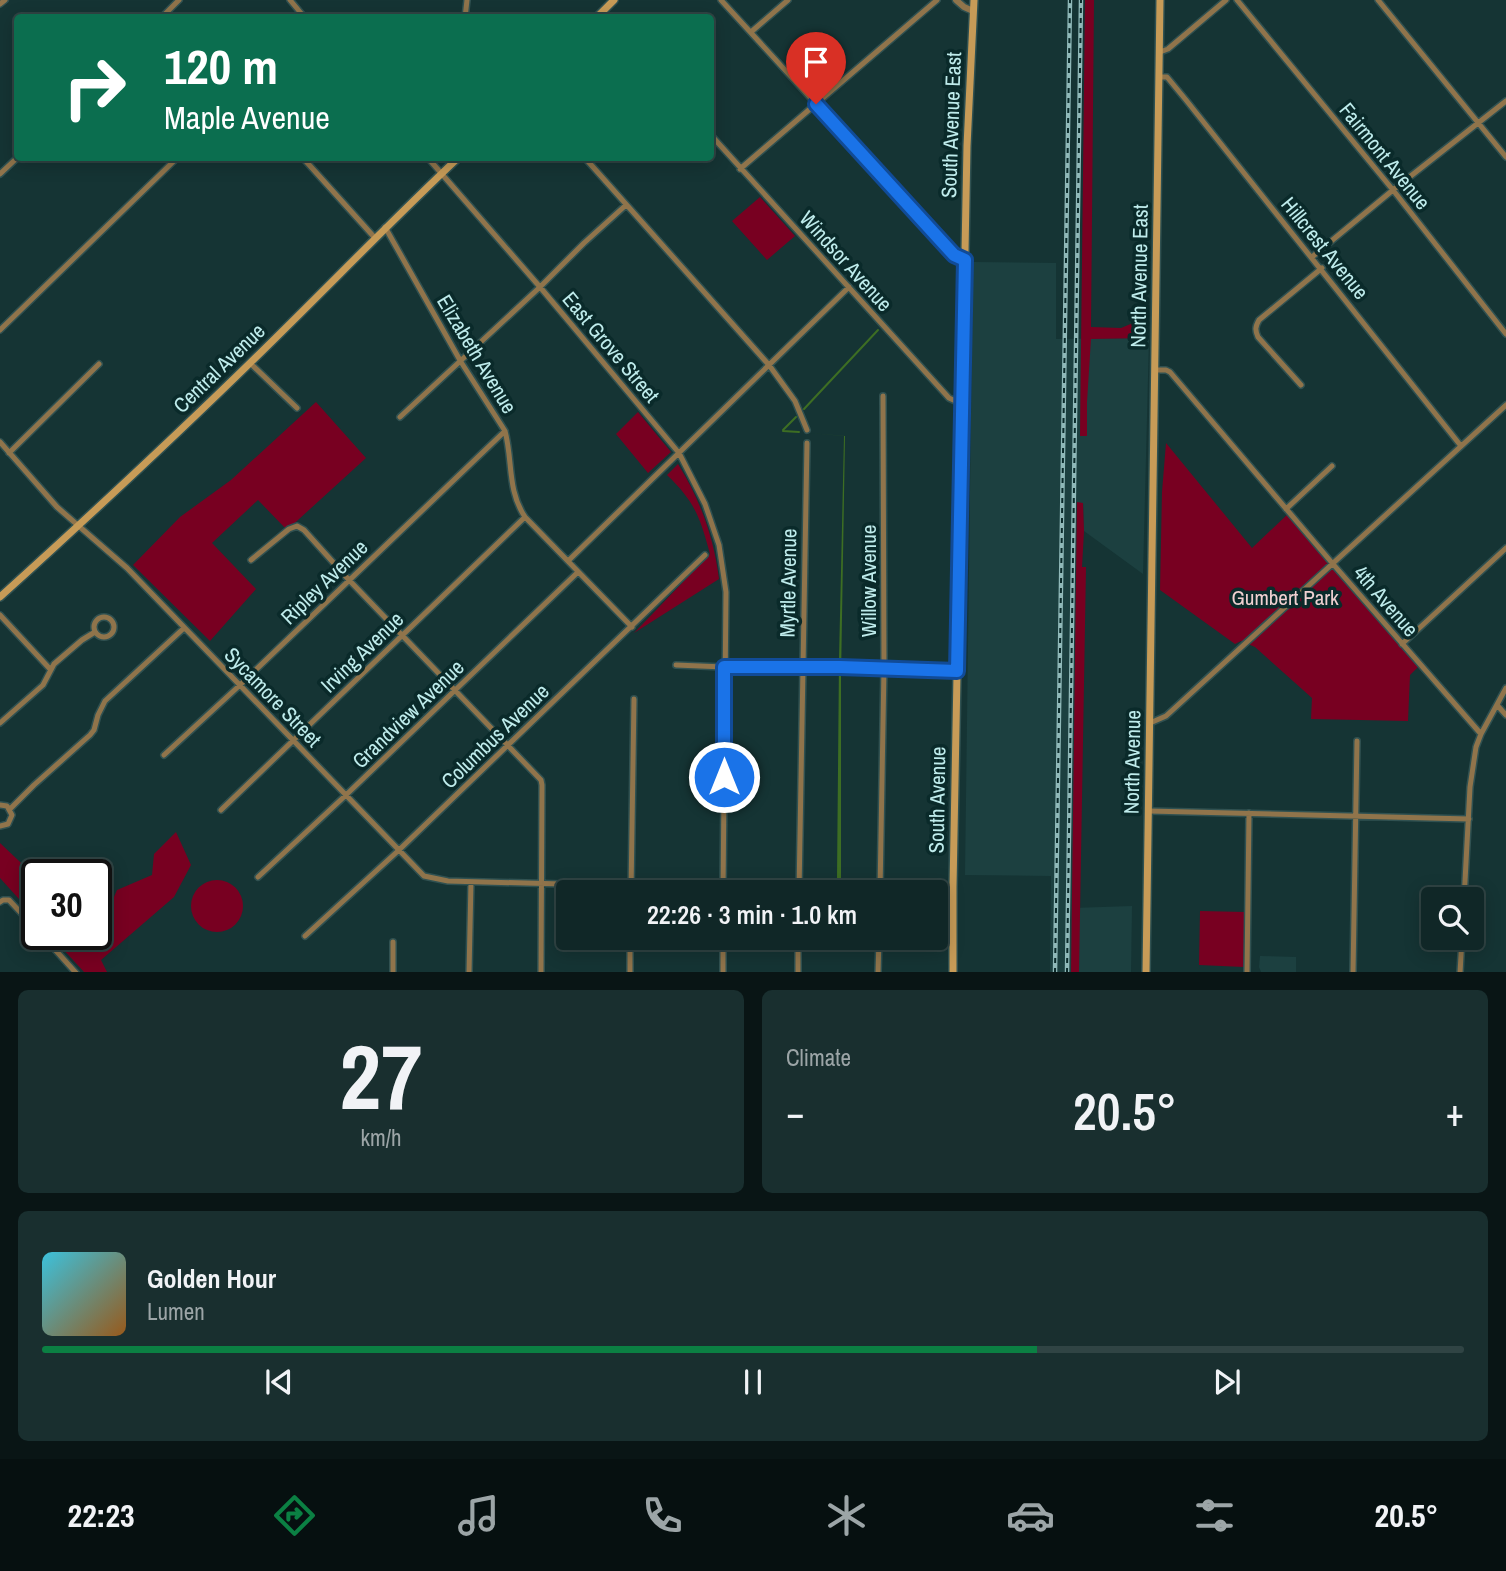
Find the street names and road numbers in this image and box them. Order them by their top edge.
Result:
street label: South Avenue East [934,51,968,199]
street label: Fairmont Avenue [1333,96,1437,216]
street label: Hillcrest Avenue [1275,191,1375,305]
street label: Windsor Avenue [793,204,899,318]
street label: North Avenue East [1123,204,1155,348]
street label: East Grove Street [556,285,666,409]
street label: Elizabeth Avenue [430,289,524,419]
street label: Central Avenue [167,317,271,419]
street label: Willow Avenue [854,525,883,637]
street label: Myrtle Avenue [773,528,803,638]
street label: Ripley Avenue [274,533,374,631]
street label: 4th Avenue [1347,559,1425,643]
street label: Irving Avenue [314,605,410,699]
street label: Sycamore Street [218,641,328,753]
street label: Grandview Avenue [346,653,470,775]
street label: Columbus Avenue [435,677,555,795]
street label: North Avenue [1117,710,1147,814]
street label: South Avenue [922,746,952,854]

